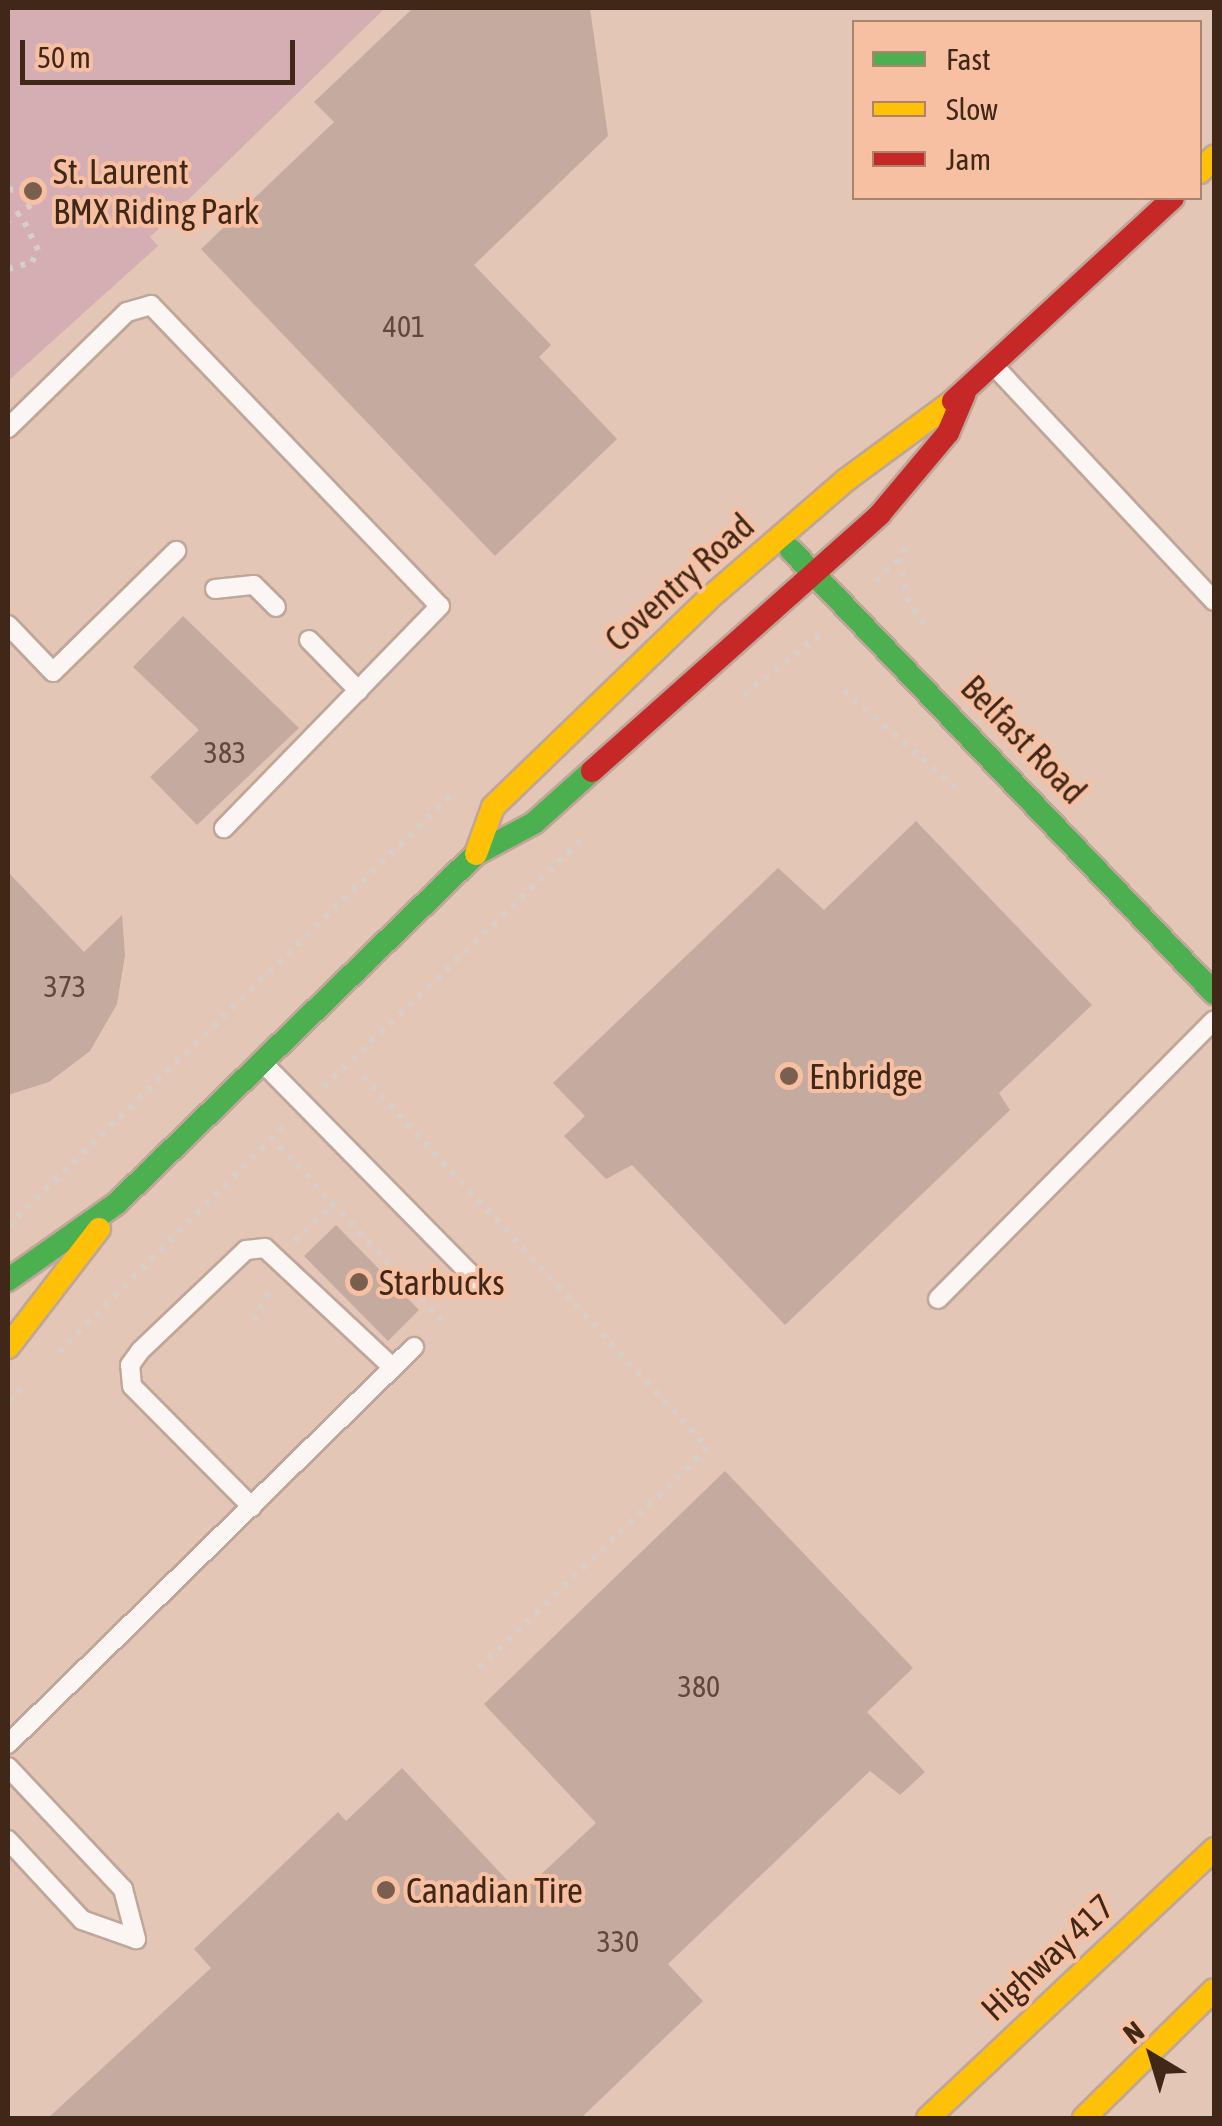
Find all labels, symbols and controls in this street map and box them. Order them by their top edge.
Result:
scale bar [25,20,300,82]
legend [852,20,1202,200]
text: 50 m [37,40,91,74]
text: Fast [946,42,991,76]
text: Slow [946,92,998,126]
text: Jam [946,142,991,176]
place label: St. Laurent BMX Riding Park [53,150,259,232]
marker: St. Laurent BMX Riding Park [22,180,44,202]
house number: 401 [383,308,425,344]
street label: Coventry Road [596,504,762,660]
street label: Belfast Road [953,666,1095,812]
house number: 383 [204,734,246,770]
house number: 373 [44,968,86,1004]
place label: Enbridge [809,1055,923,1097]
marker: Enbridge [778,1065,800,1087]
place label: Starbucks [379,1261,505,1303]
marker: Starbucks [348,1271,370,1293]
house number: 380 [678,1668,720,1704]
place label: Canadian Tire [406,1869,583,1911]
marker: Canadian Tire [375,1879,397,1901]
street label: Highway 417 [972,1885,1122,2029]
house number: 330 [597,1923,639,1959]
north arrow [1102,2006,1202,2106]
text: N [1117,2015,1150,2050]

